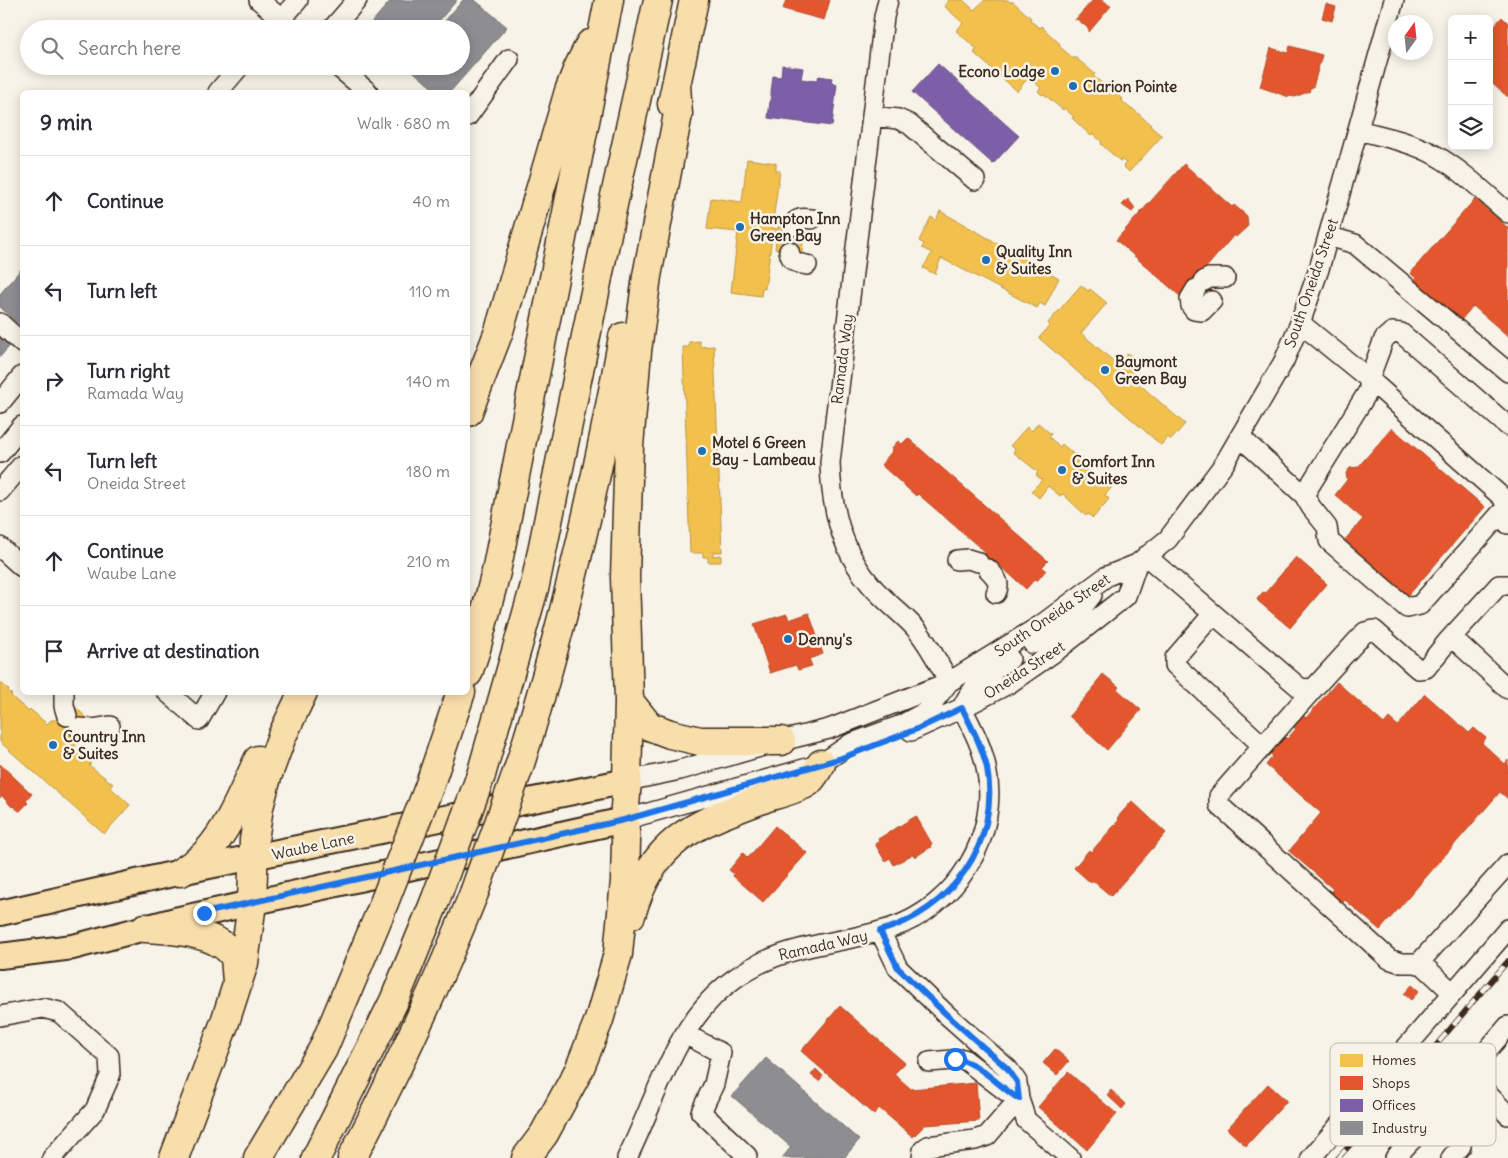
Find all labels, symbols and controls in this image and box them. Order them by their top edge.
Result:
north arrow [1388,15,1433,60]
map controls [1448,15,1493,150]
button: + [1448,15,1493,60]
search box [20,20,470,75]
icon: search [38,34,66,62]
text: Search here [78,36,181,60]
button: − [1448,60,1493,105]
place label: Econo Lodge [958,62,1045,82]
marker: Econo Lodge [1049,65,1061,77]
place label: Clarion Pointe [1083,77,1177,96]
marker: Clarion Pointe [1067,80,1079,92]
button: layers [1448,105,1493,150]
text: 9 min [40,109,92,136]
text: Walk · 680 m [357,113,450,133]
icon: ahead [40,187,68,215]
text: Continue [87,189,164,213]
text: 40 m [412,191,450,211]
place label: Hampton Inn Green Bay [750,209,841,246]
street label: South Oneida Street [1280,216,1342,350]
marker: Hampton Inn Green Bay [734,221,746,233]
place label: Quality Inn & Suites [996,242,1073,278]
marker: Quality Inn & Suites [980,254,992,266]
icon: left [40,277,68,305]
text: Turn left [87,279,157,303]
text: 110 m [409,281,450,301]
street label: Ramada Way [827,313,857,405]
place label: Baymont Green Bay [1115,352,1187,389]
text: Turn right [87,359,170,383]
marker: Baymont Green Bay [1099,364,1111,376]
icon: right [40,367,68,395]
text: 140 m [406,371,450,391]
text: Ramada Way [87,383,184,403]
place label: Motel 6 Green Bay - Lambeau [712,433,816,470]
marker: Motel 6 Green Bay - Lambeau [696,445,708,457]
text: Turn left [87,449,157,473]
place label: Comfort Inn & Suites [1072,452,1155,488]
icon: left [40,457,68,485]
text: 180 m [406,461,450,481]
marker: Comfort Inn & Suites [1056,464,1068,476]
text: Oneida Street [87,473,186,493]
text: Continue [87,539,164,563]
icon: ahead [40,547,68,575]
text: 210 m [407,551,450,571]
text: Waube Lane [87,563,176,583]
street label: South Oneida Street [991,569,1113,661]
place label: Denny's [798,630,852,650]
marker: Denny's [782,633,794,645]
icon: arrive [40,637,68,665]
street label: Oneida Street [980,637,1068,703]
text: Arrive at destination [87,639,260,663]
place label: Country Inn & Suites [63,727,146,763]
marker: Country Inn & Suites [47,739,59,751]
street label: Waube Lane [270,828,356,864]
route end [193,902,216,925]
street label: Ramada Way [777,926,869,964]
legend [1330,1043,1496,1146]
route start [944,1048,967,1071]
text: Homes [1372,1051,1416,1069]
text: Shops [1372,1074,1410,1092]
text: Offices [1372,1096,1416,1114]
text: Industry [1372,1119,1427,1137]

